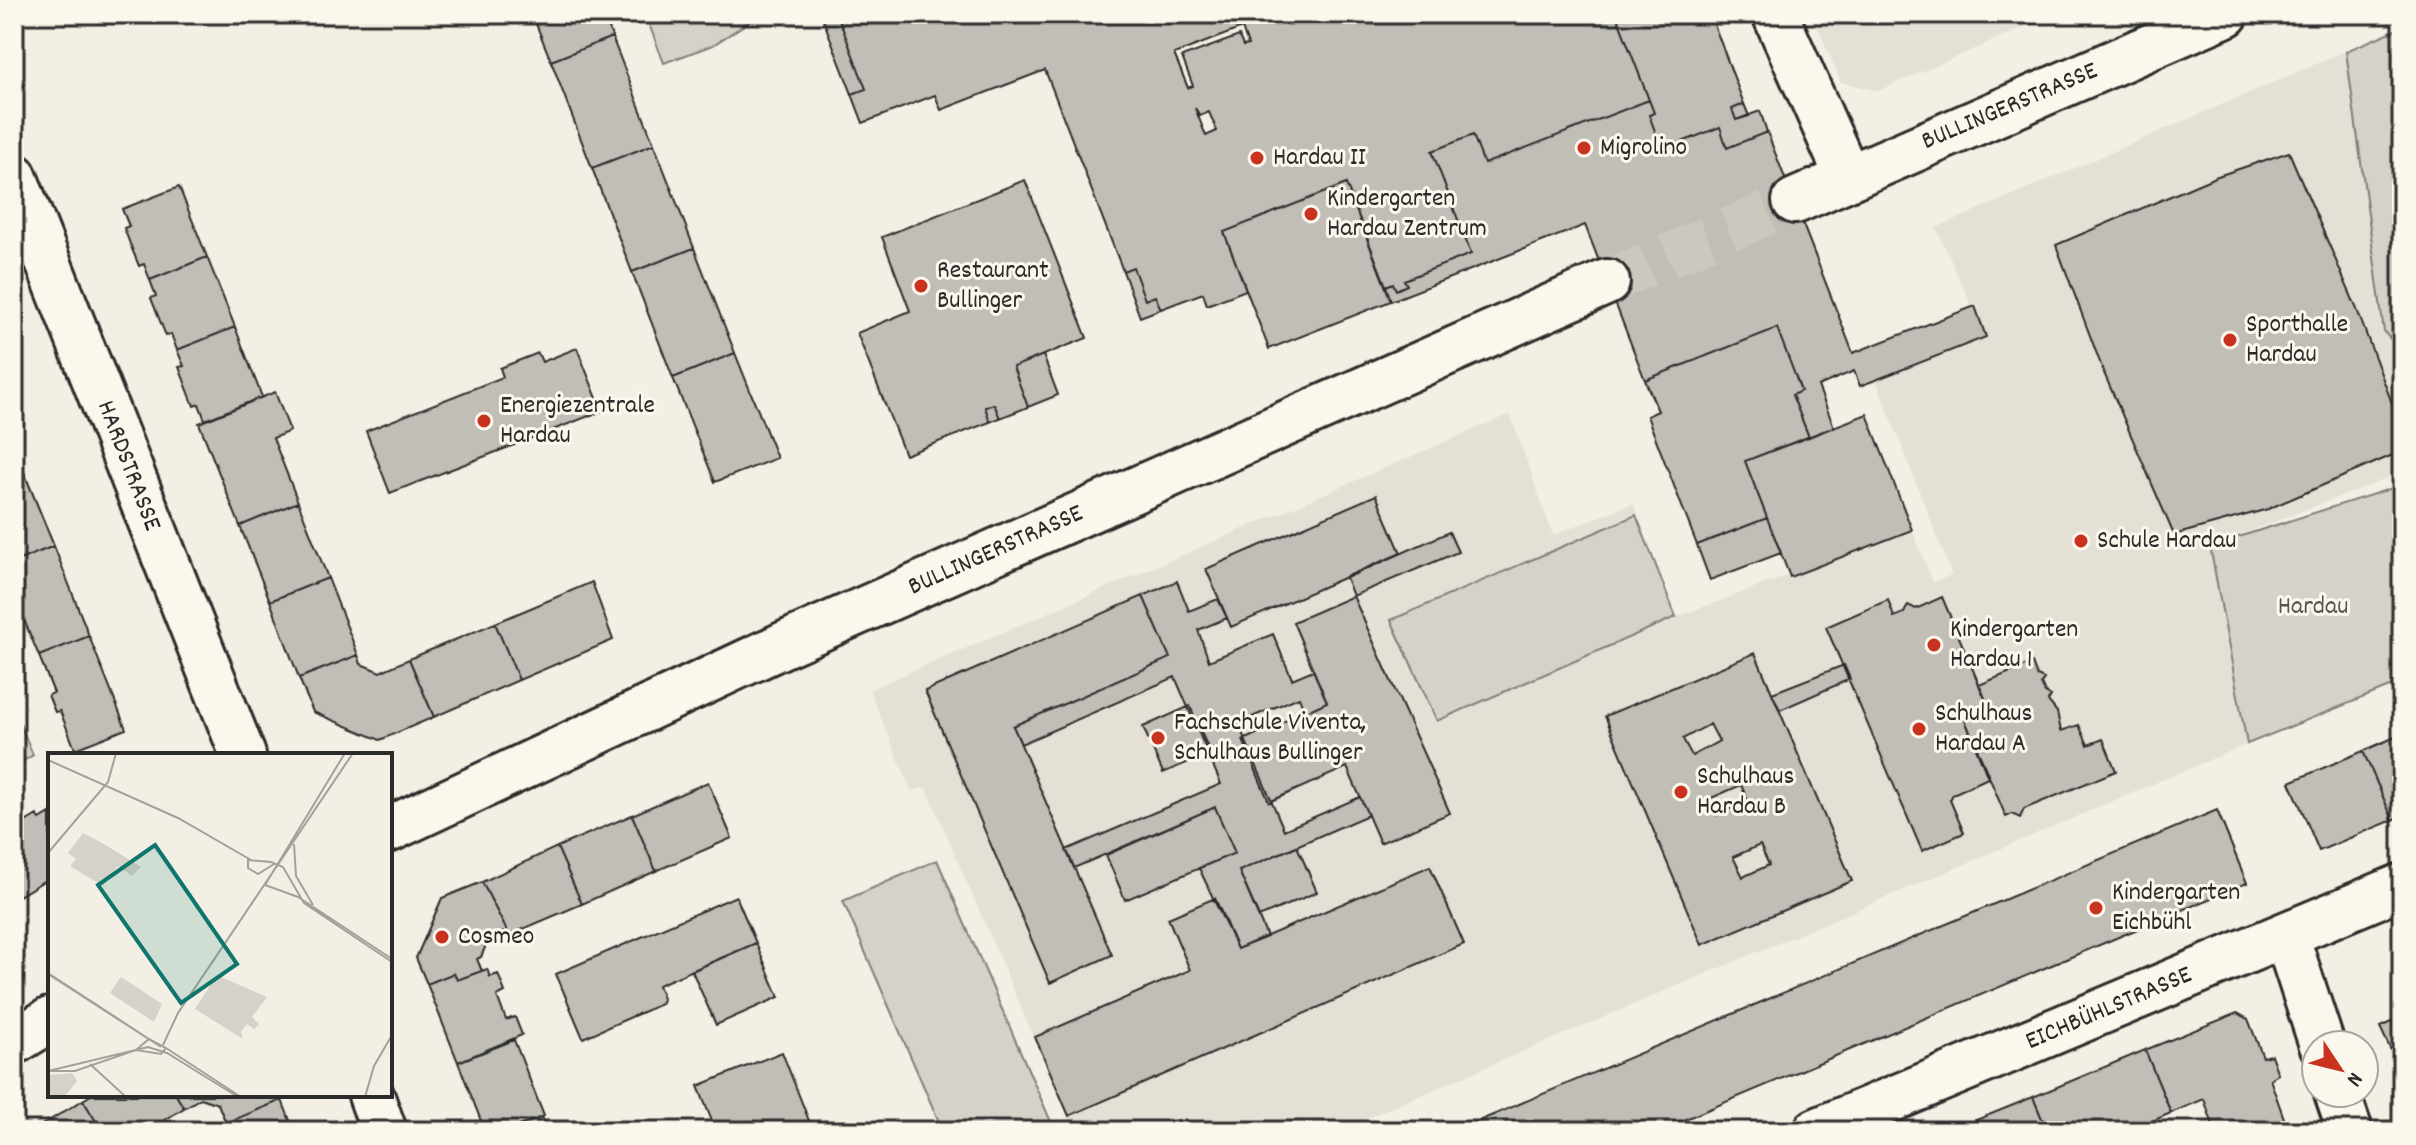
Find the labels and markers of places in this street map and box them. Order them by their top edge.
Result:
place label: Migrolino [1600,130,1687,167]
marker: Migrolino [1575,139,1593,157]
place label: Hardau II [1273,140,1366,177]
marker: Hardau II [1248,149,1266,167]
place label: Kindergarten Hardau Zentrum [1327,181,1487,248]
marker: Kindergarten Hardau Zentrum [1302,205,1320,223]
place label: Restaurant Bullinger [937,253,1049,320]
marker: Restaurant Bullinger [912,277,930,295]
place label: Sporthalle Hardau [2246,307,2348,374]
marker: Sporthalle Hardau [2221,331,2239,349]
place label: Energiezentrale Hardau [500,388,655,455]
marker: Energiezentrale Hardau [475,412,493,430]
place label: Schule Hardau [2097,523,2236,560]
marker: Schule Hardau [2072,532,2090,550]
place label: Kindergarten Hardau 1 [1950,612,2078,679]
marker: Kindergarten Hardau 1 [1925,636,1943,654]
place label: Schulhaus Hardau A [1935,696,2032,763]
place label: Fachschule Viventa, Schulhaus Bullinger [1174,705,1367,772]
marker: Schulhaus Hardau A [1910,720,1928,738]
marker: Fachschule Viventa, Schulhaus Bullinger [1149,729,1167,747]
place label: Schulhaus Hardau B [1697,759,1794,826]
marker: Schulhaus Hardau B [1672,783,1690,801]
place label: Kindergarten Eichbühl [2112,875,2240,942]
marker: Kindergarten Eichbühl [2087,899,2105,917]
place label: Cosmeo [458,919,534,956]
marker: Cosmeo [433,928,451,946]

